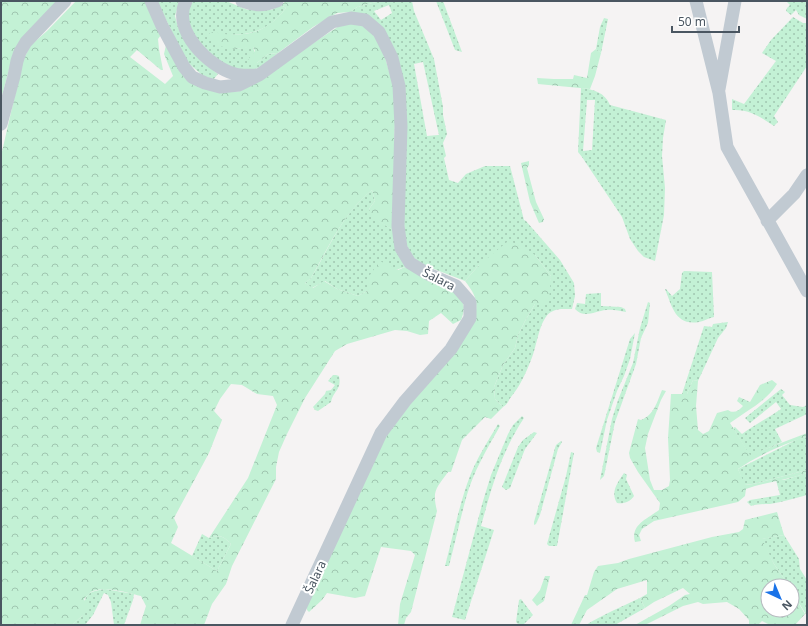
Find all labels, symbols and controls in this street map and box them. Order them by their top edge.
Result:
scale bar [672,8,739,34]
text: 50 m [678,13,706,30]
street label: Šalara [420,264,458,294]
street label: Šalara [300,558,330,596]
north arrow [760,578,800,618]
text: N [779,597,796,614]

